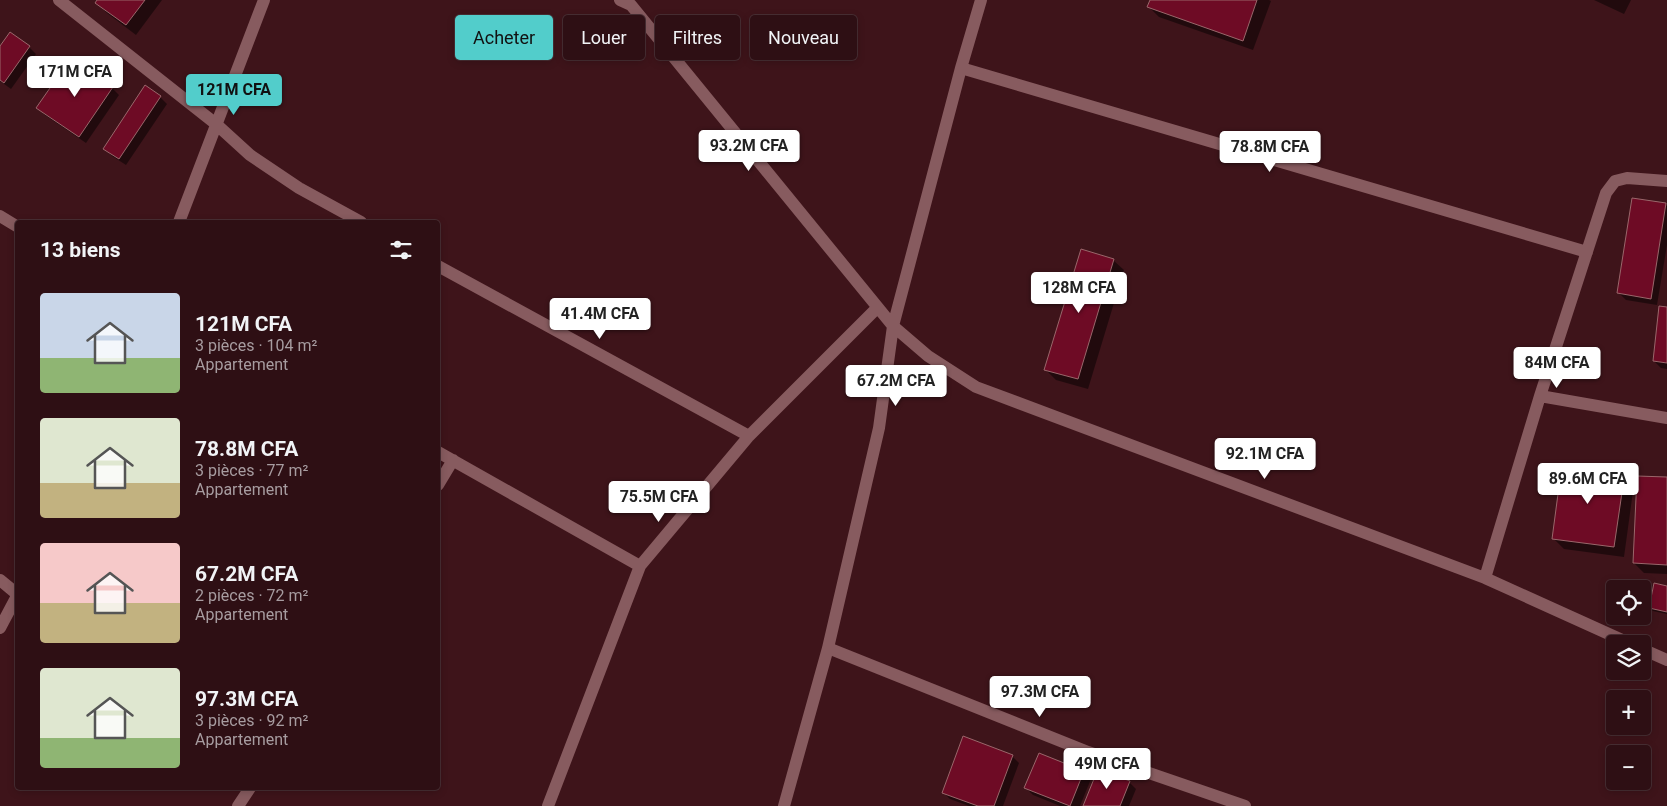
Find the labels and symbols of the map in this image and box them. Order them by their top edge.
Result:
pin: 171M CFA [23,56,127,98]
pin: 121M CFA [182,74,286,116]
pin: 93.2M CFA [692,130,806,172]
pin: 78.8M CFA [1213,130,1327,173]
pin: 128M CFA [1027,272,1131,314]
pin: 41.4M CFA [543,298,657,340]
pin: 84M CFA [1511,346,1603,389]
pin: 67.2M CFA [839,364,953,407]
pin: 92.1M CFA [1208,438,1322,480]
pin: 89.6M CFA [1531,462,1645,505]
pin: 75.5M CFA [602,480,716,523]
pin: 97.3M CFA [983,676,1097,718]
pin: 49M CFA [1061,748,1153,790]

